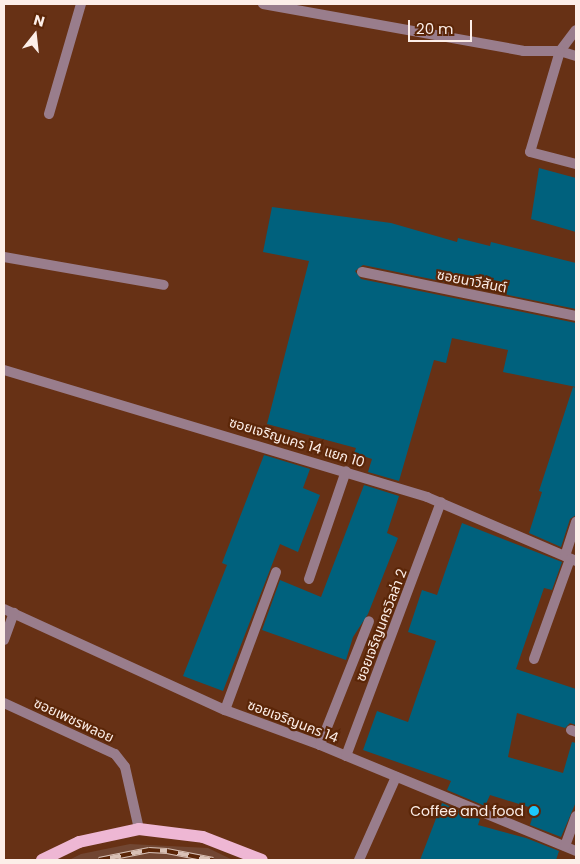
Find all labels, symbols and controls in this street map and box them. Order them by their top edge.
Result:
north arrow [10,10,60,60]
text: N [31,10,47,32]
scale bar [410,10,474,42]
text: 20 m [416,18,454,39]
street label: ซอยนาวีสันต์ [436,266,508,296]
street label: ซอยเจริญนคร 14 แยก 10 [227,413,367,471]
street label: ซอยเจริญนครวิลล่า 2 [352,566,410,684]
street label: ซอยเพชรพลอย [31,694,117,746]
street label: ซอยเจริญนคร 14 [245,696,341,746]
place label: Coffee and food [410,803,524,819]
marker: Coffee and food [528,805,540,817]

